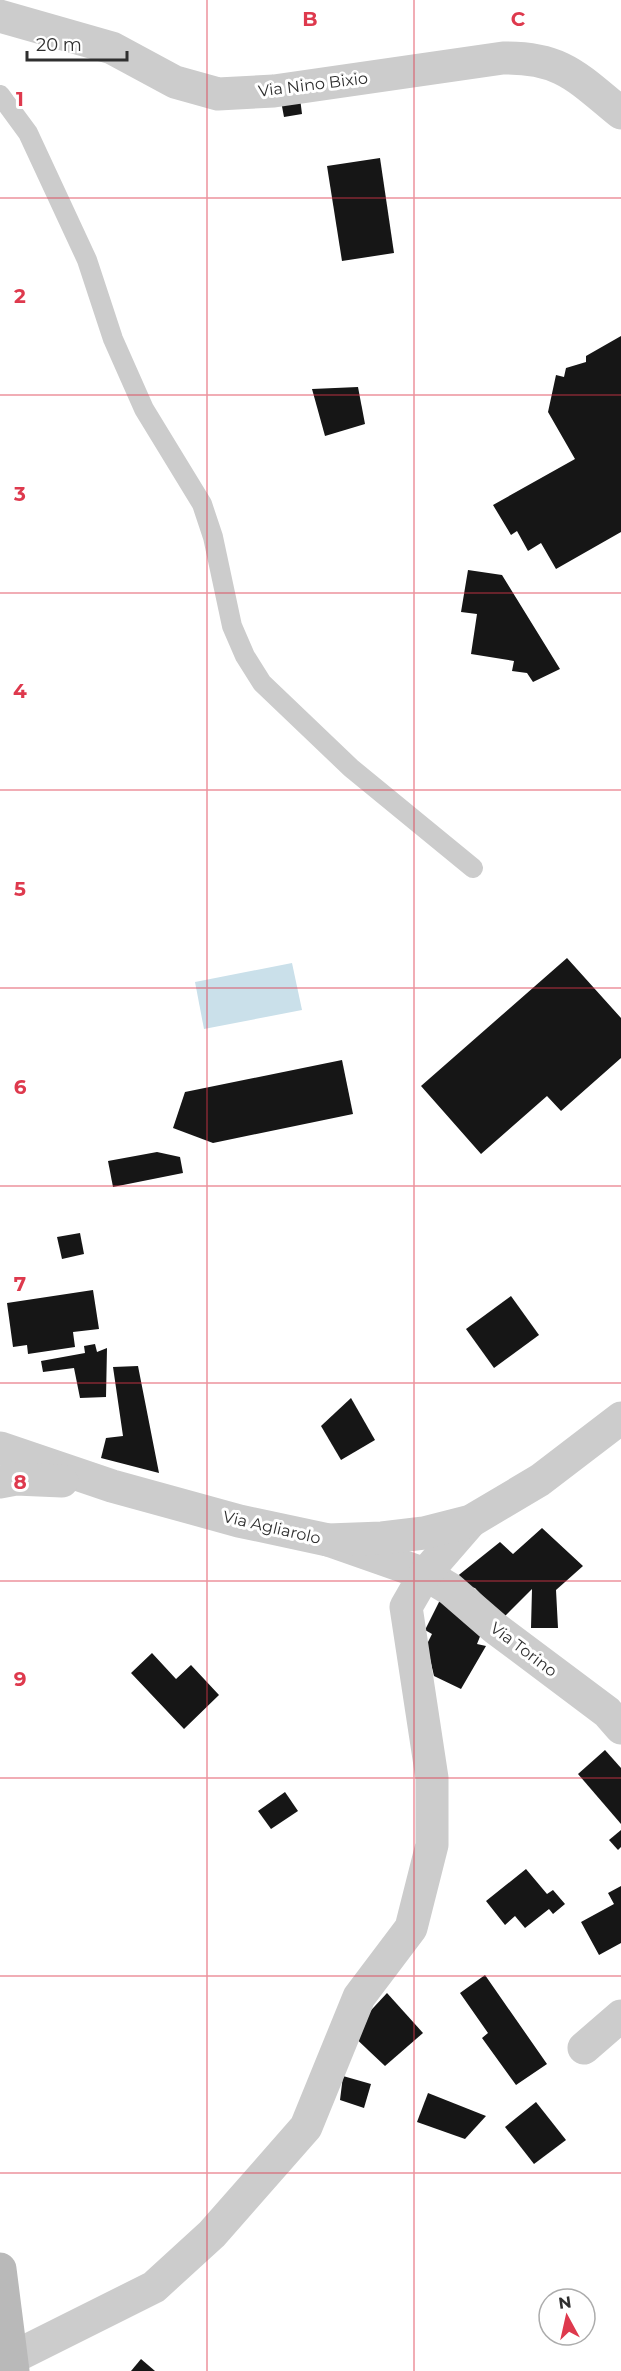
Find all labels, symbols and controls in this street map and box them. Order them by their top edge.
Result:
text: B [302,7,318,31]
text: C [511,7,526,31]
scale bar [27,24,128,62]
text: 20 m [36,34,82,56]
street label: Via Nino Bixio [257,68,369,101]
text: 1 [16,87,24,111]
text: 2 [14,284,26,308]
text: 3 [13,482,26,506]
text: 4 [13,679,27,703]
text: 5 [14,877,26,901]
text: 6 [14,1075,27,1099]
text: 7 [14,1272,26,1296]
text: 8 [13,1470,27,1494]
street label: Via Agliarolo [221,1507,323,1548]
street label: Via Torino [487,1618,561,1681]
text: 9 [14,1667,26,1691]
north arrow [537,2287,597,2347]
text: N [557,2292,573,2313]

